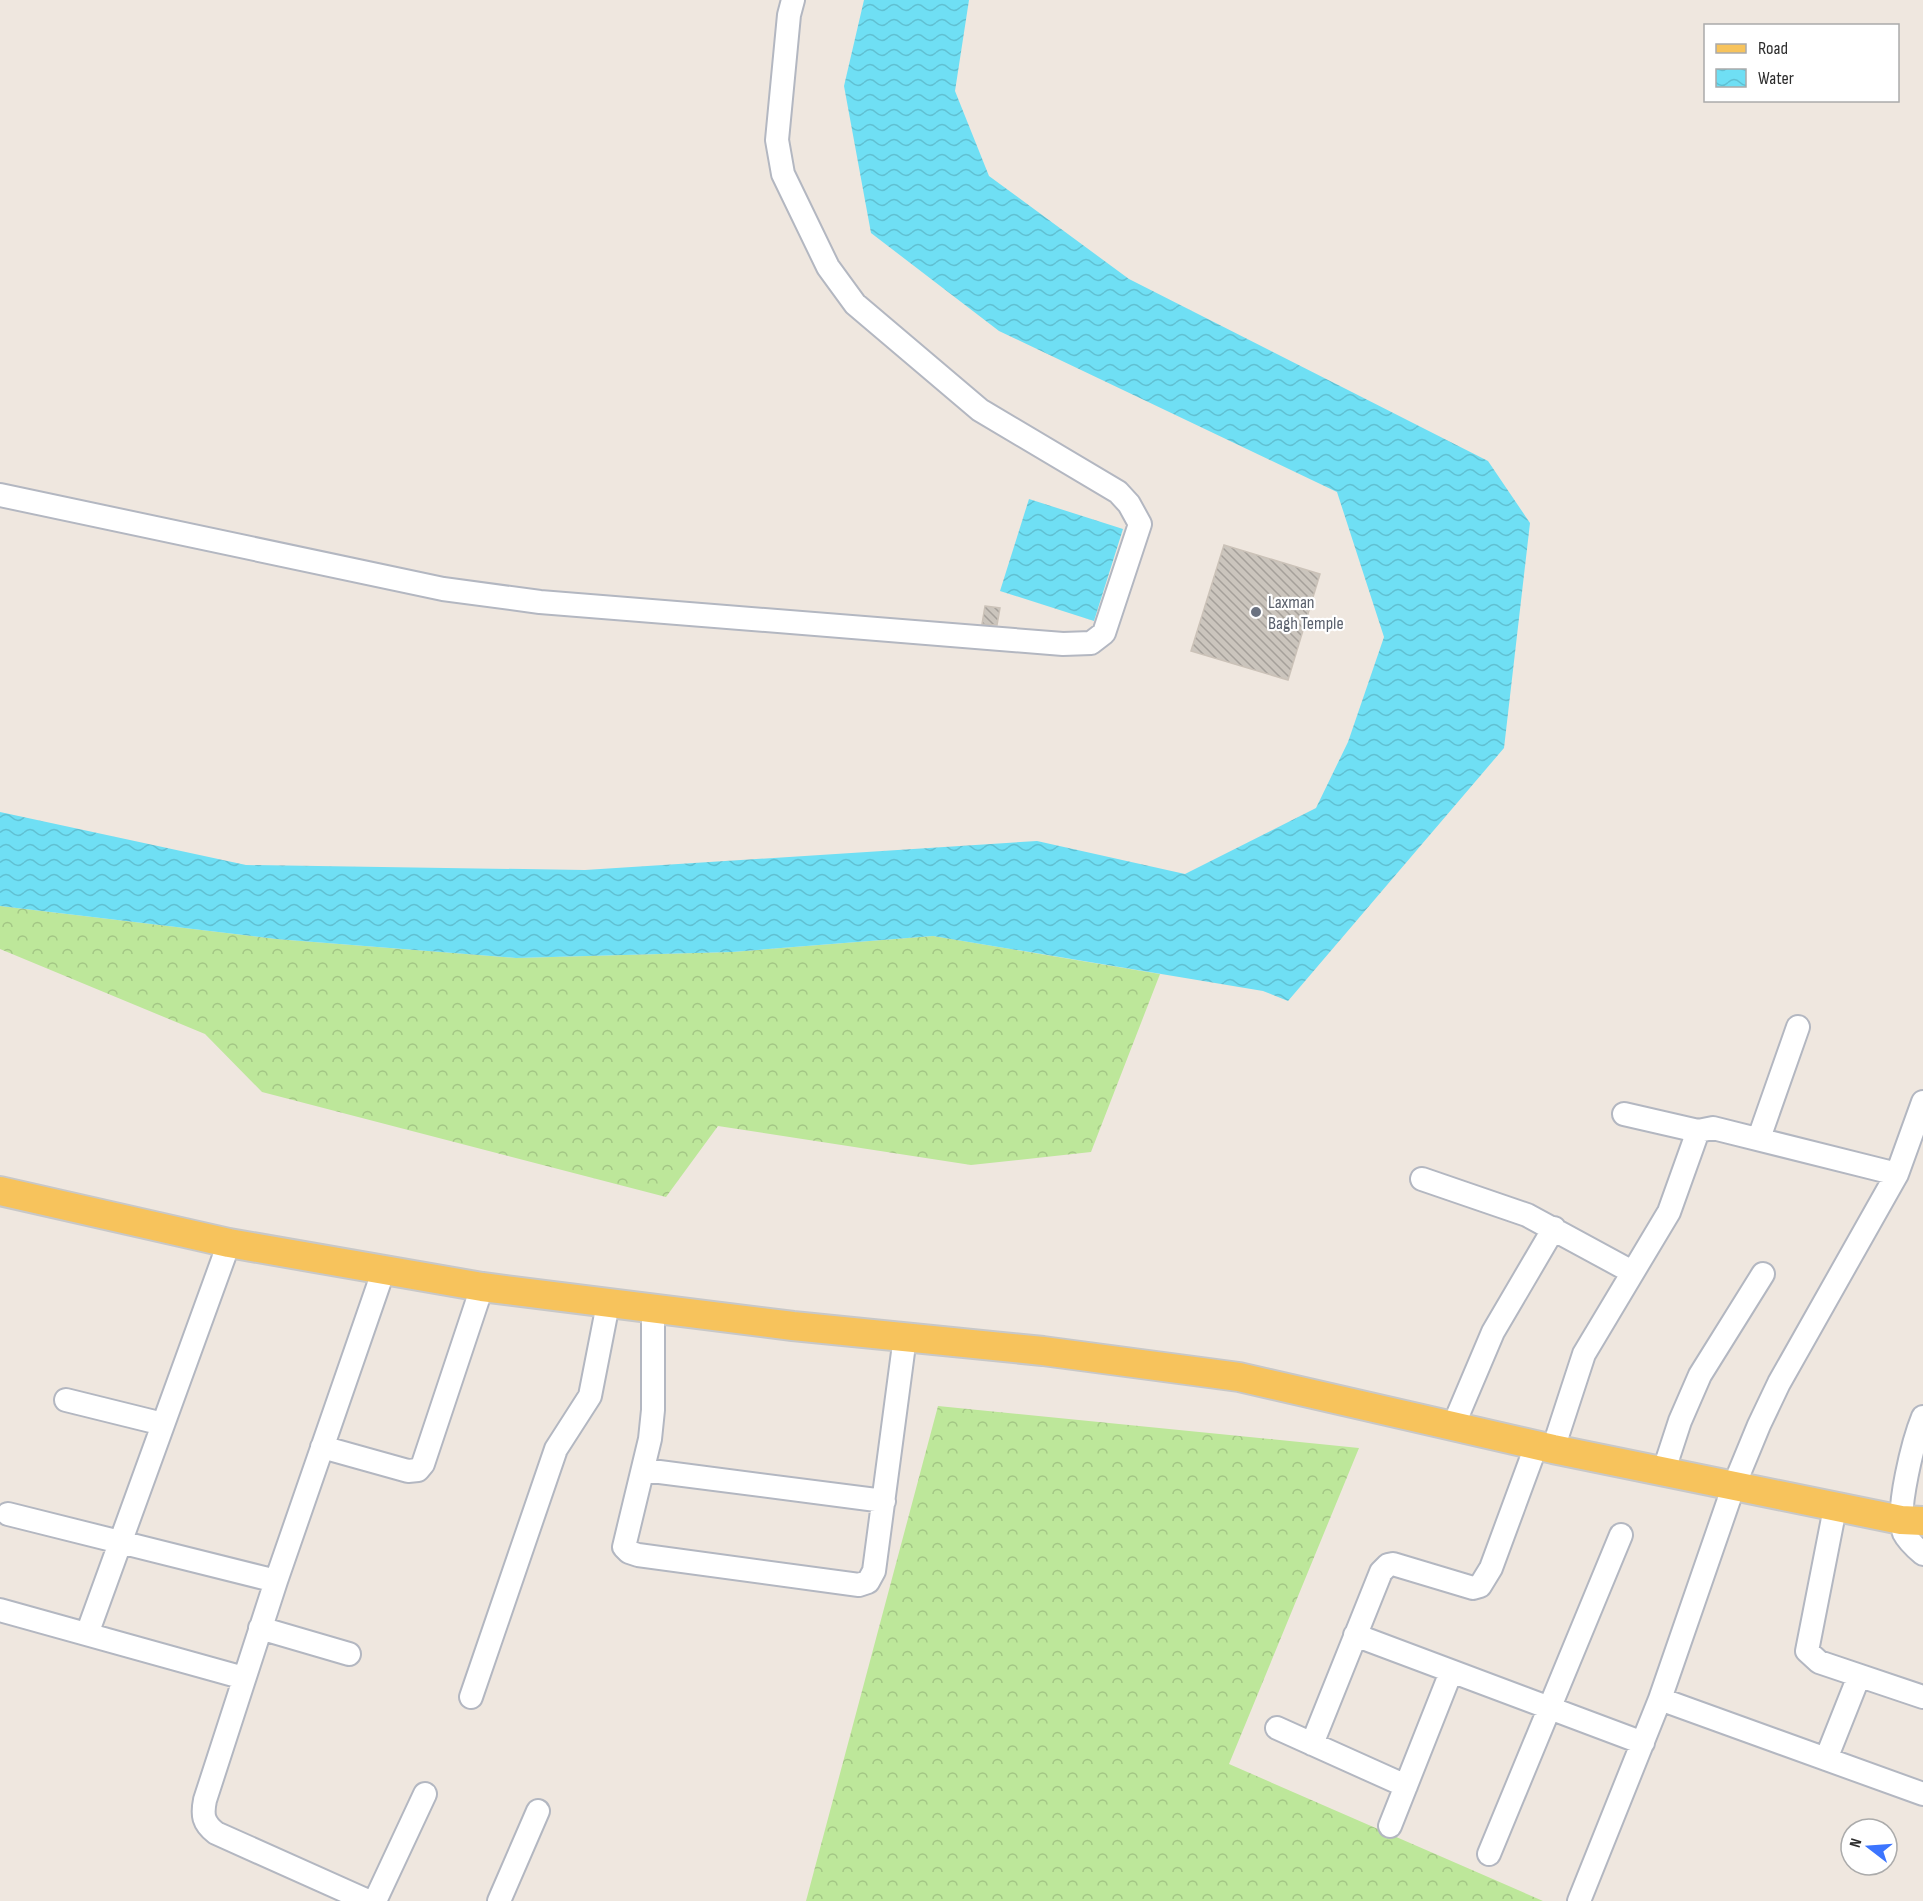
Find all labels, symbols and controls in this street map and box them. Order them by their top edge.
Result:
legend [1704,24,1899,102]
text: Road [1758,38,1788,59]
text: Water [1758,68,1794,89]
place label: Laxman Bagh Temple [1268,592,1344,634]
marker: Laxman Bagh Temple [1249,605,1263,619]
north arrow [1839,1817,1899,1877]
text: N [1846,1836,1866,1850]

